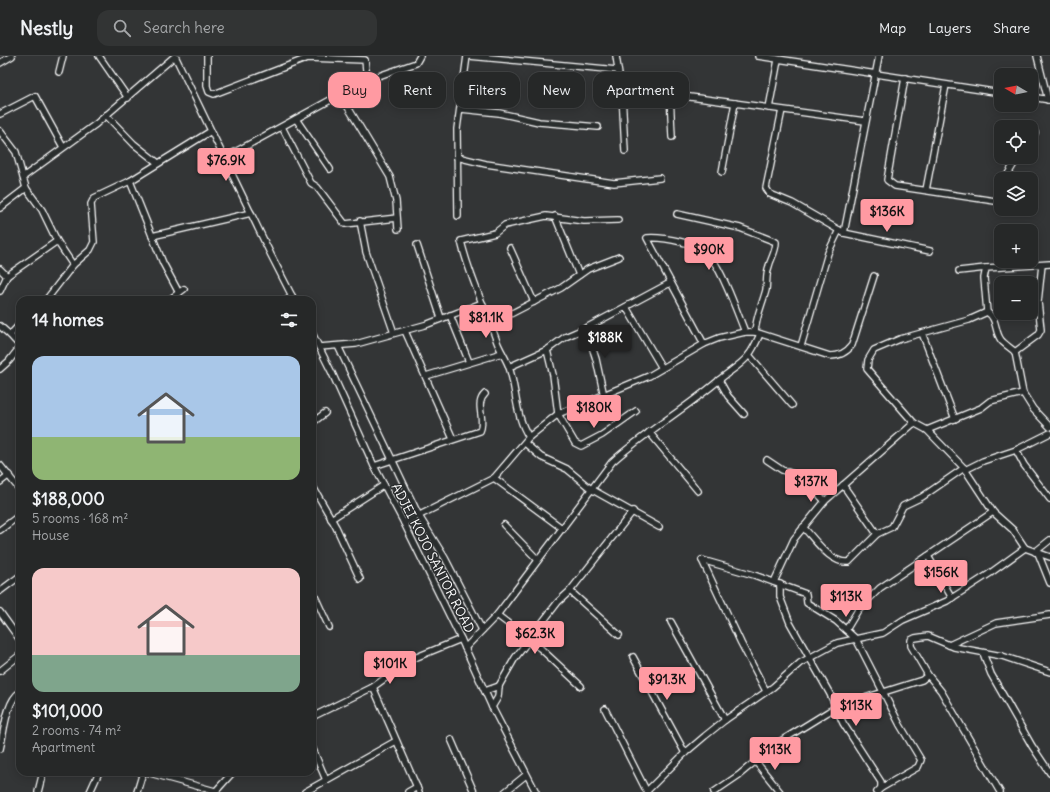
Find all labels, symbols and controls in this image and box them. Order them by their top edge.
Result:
search box [97,10,377,46]
text: Nestly [20,16,73,40]
icon: search [111,17,133,39]
text: Search here [143,18,225,37]
text: Map [879,19,906,37]
text: Layers [928,19,971,37]
text: Share [993,19,1030,37]
north arrow [994,68,1038,112]
map controls [994,68,1038,320]
chip: Buy [328,72,381,108]
chip: Rent [389,72,446,108]
chip: Filters [454,72,520,108]
chip: New [528,72,585,108]
chip: Apartment [593,72,689,108]
button: locate [994,120,1038,164]
pin: $76.9K [193,148,259,182]
text: $76.9K [206,152,246,169]
button: layers [994,172,1038,216]
pin: $136K [859,199,915,233]
text: $136K [869,203,905,220]
button: + [994,224,1038,268]
pin: $90K [685,237,733,271]
text: $90K [693,241,725,258]
button: − [994,276,1038,320]
pin: $81.1K [453,305,519,339]
text: 14 homes [32,309,104,331]
icon: filters [278,309,300,331]
text: $81.1K [468,309,504,326]
pin: $188K [577,325,633,359]
text: $188K [587,329,623,346]
icon: home [130,382,202,454]
pin: $180K [566,395,622,429]
text: $180K [576,399,612,416]
pin: $137K [783,469,839,503]
text: $137K [794,473,828,490]
street label: ADJEI KOJO SANTOR ROAD [388,480,478,636]
text: $188,000 [32,488,105,510]
text: 5 rooms · 168 m² [32,510,128,527]
text: House [32,527,69,544]
pin: $156K [913,560,969,594]
text: $156K [923,564,959,581]
pin: $113K [818,584,874,618]
text: $113K [830,588,862,605]
icon: home [130,594,202,666]
pin: $62.3K [502,621,568,655]
text: $62.3K [515,625,555,642]
pin: $101K [362,651,418,685]
text: $101K [373,655,407,672]
pin: $91.3K [634,667,700,701]
text: $91.3K [648,671,686,688]
pin: $113K [828,693,884,727]
text: $113K [840,697,872,714]
text: $101,000 [32,700,103,722]
text: 2 rooms · 74 m² [32,722,121,739]
pin: $113K [747,737,803,771]
text: Apartment [32,739,95,756]
text: $113K [759,741,791,758]

